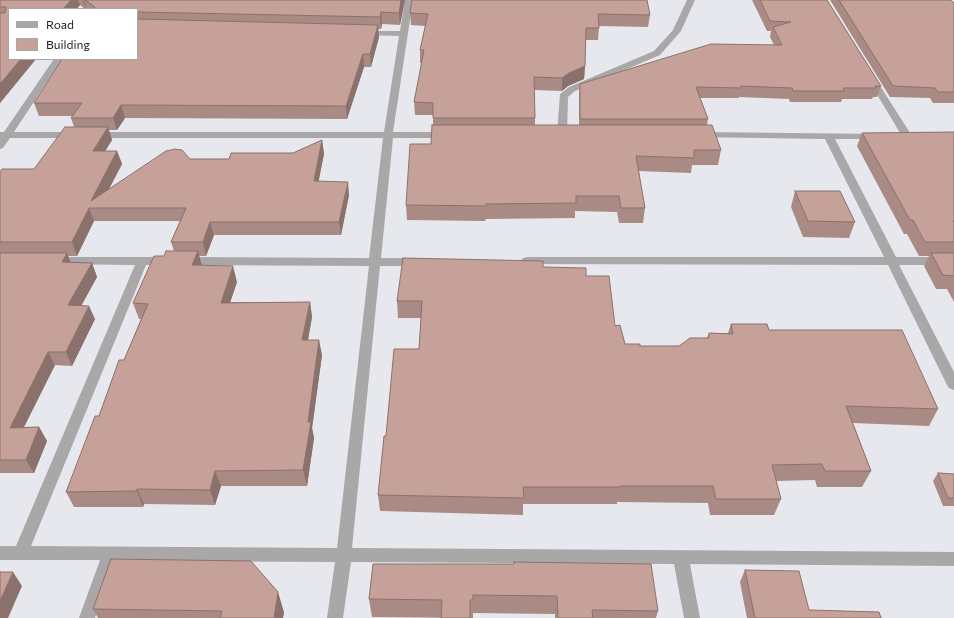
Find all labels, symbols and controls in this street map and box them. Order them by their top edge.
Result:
legend [8,8,138,60]
text: Road [46,17,74,31]
text: Building [46,37,90,51]

